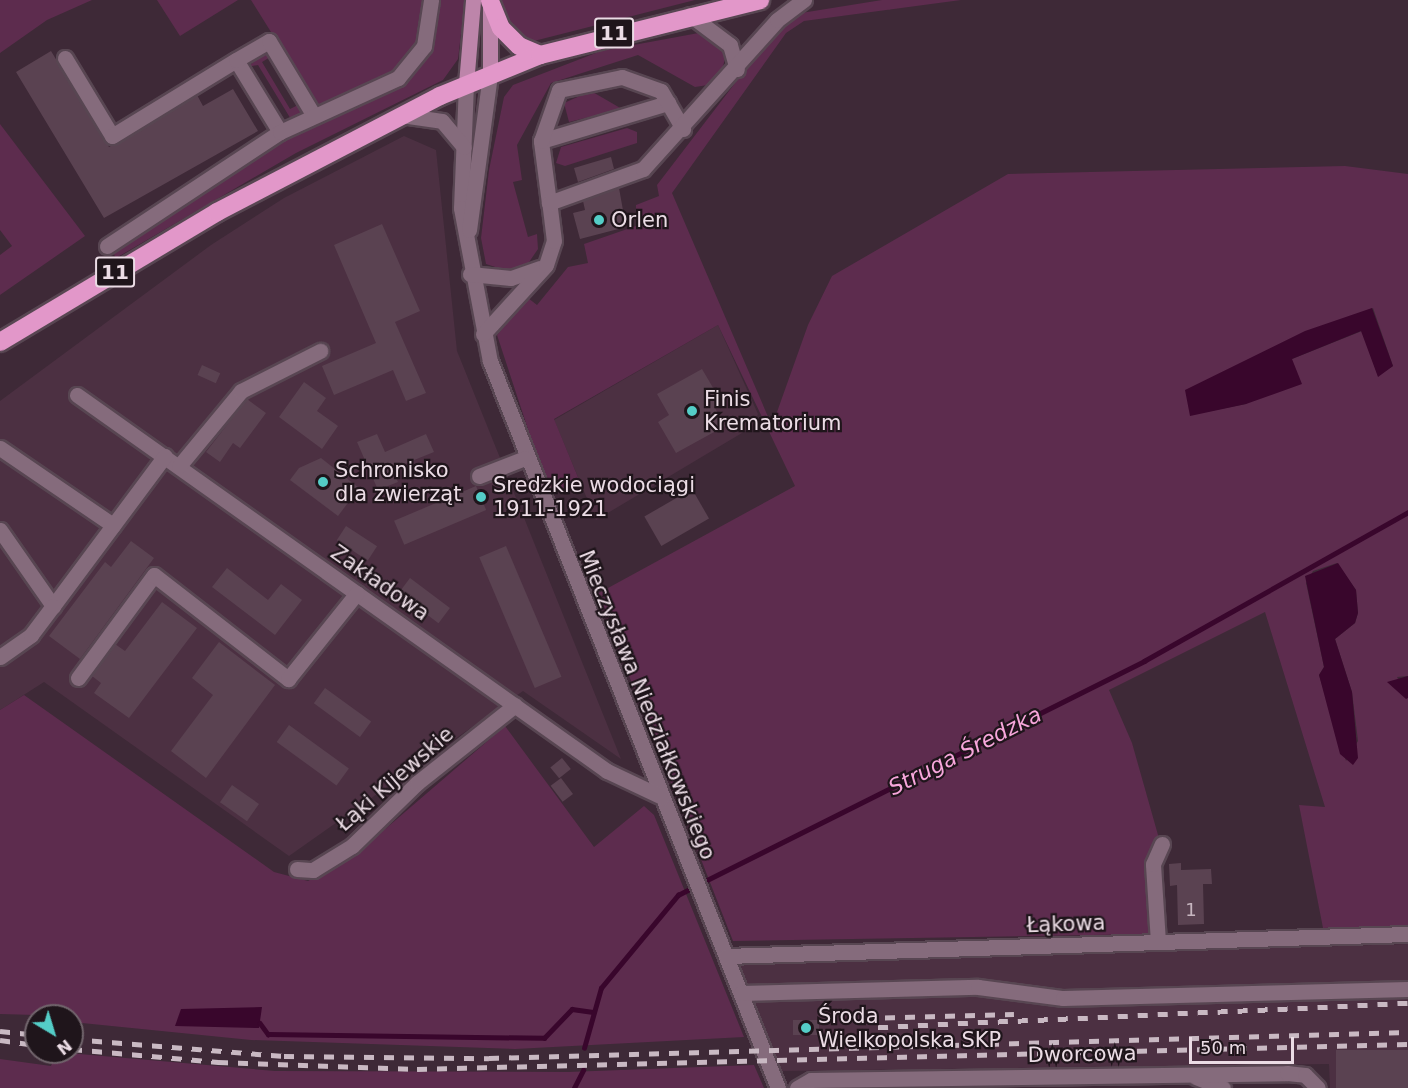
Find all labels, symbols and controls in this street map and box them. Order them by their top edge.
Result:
road number: 11 [593,16,635,50]
place label: Orlen [611,207,668,233]
marker: Orlen [592,213,606,227]
road number: 11 [94,255,136,289]
place label: Finis Krematorium [704,386,842,436]
marker: Finis Krematorium [685,404,699,418]
place label: Schronisko dla zwierząt [335,457,461,507]
place label: Sredzkie wodociągi 1911-1921 [493,472,695,522]
marker: Schronisko dla zwierząt [316,475,330,489]
marker: Sredzkie wodociągi 1911-1921 [474,490,488,504]
street label: Zakładowa [326,540,434,626]
street label: Mieczysława Niedziałkowskiego [573,547,721,863]
water label: Struga Średzka [884,701,1046,801]
street label: Łąki Kijewskie [331,721,459,837]
house number: 1 [1185,899,1197,921]
street label: Łąkowa [1026,910,1106,938]
place label: Środa Wielkopolska SKP [818,1003,1001,1053]
north arrow [24,1004,84,1064]
marker: Środa Wielkopolska SKP [799,1021,813,1035]
scale bar [1192,1025,1297,1063]
text: N [53,1035,75,1059]
text: 50 m [1200,1037,1246,1058]
street label: Dworcowa [1027,1040,1137,1068]

